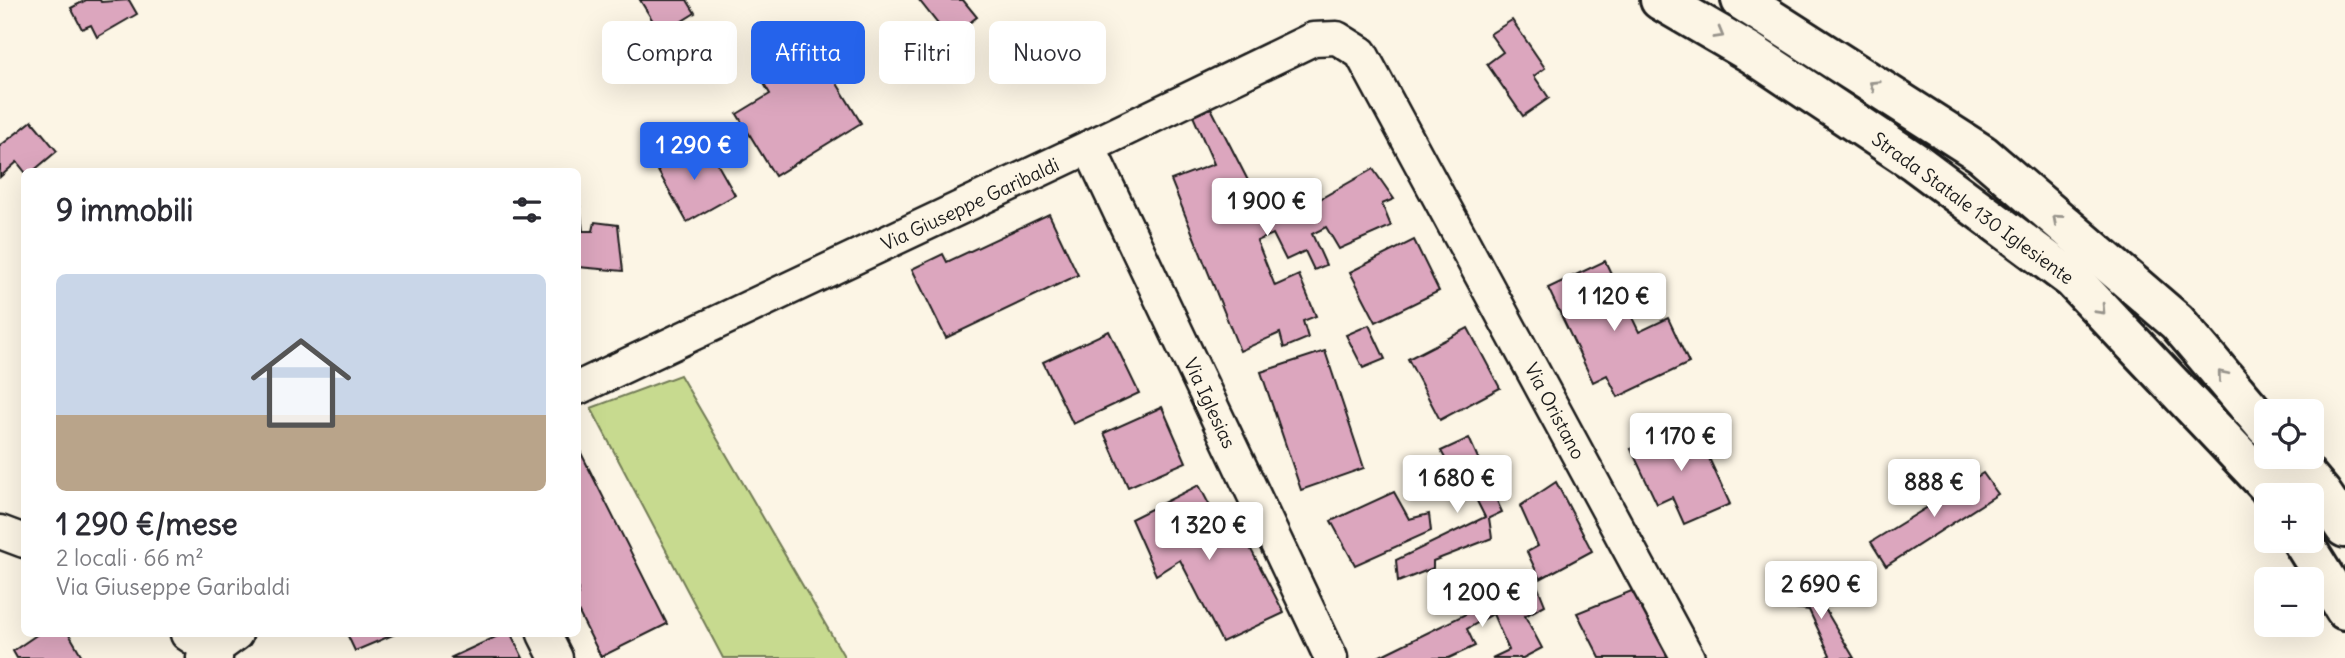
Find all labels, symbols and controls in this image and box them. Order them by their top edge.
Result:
chip: Compra [602,21,737,84]
chip: Affitta [751,21,865,84]
chip: Filtri [879,21,975,84]
chip: Nuovo [989,21,1106,84]
one-way arrow [1712,26,1724,39]
one-way arrow [1869,80,1882,93]
pin: 1 290 € [629,122,759,182]
street label: Strada Statale 130 Iglesiente [1867,127,2079,289]
text: 1 290 € [656,130,732,159]
street label: Via Giuseppe Garibaldi [877,152,1063,256]
pin: 1 900 € [1202,178,1332,238]
text: 1 900 € [1228,186,1306,215]
text: 9 immobili [56,191,193,229]
icon: filters [508,191,546,229]
one-way arrow [2053,215,2066,227]
pin: 1 120 € [1549,274,1679,333]
text: 1 120 € [1578,281,1650,310]
one-way arrow [2093,302,2106,315]
icon: home [238,320,364,446]
street label: Via Iglesias [1179,354,1241,452]
street label: Via Oristano [1520,359,1590,463]
one-way arrow [2218,370,2230,383]
map controls [2254,399,2324,637]
button: locate [2254,399,2324,469]
pin: 1 170 € [1616,414,1746,473]
text: 1 170 € [1646,421,1716,450]
pin: 1 680 € [1392,456,1522,515]
pin: 888 € [1885,460,1983,519]
text: 1 680 € [1419,463,1495,492]
text: 888 € [1904,467,1964,496]
button: + [2254,483,2324,553]
pin: 1 320 € [1144,503,1274,562]
text: 1 290 €/mese [56,505,238,543]
text: 1 320 € [1171,510,1247,539]
text: 2 locali · 66 m² [56,543,204,572]
pin: 2 690 € [1756,562,1886,621]
button: − [2254,567,2324,637]
text: 2 690 € [1781,569,1861,598]
pin: 1 200 € [1417,570,1547,629]
text: Via Giuseppe Garibaldi [56,572,290,601]
text: 1 200 € [1443,577,1521,606]

